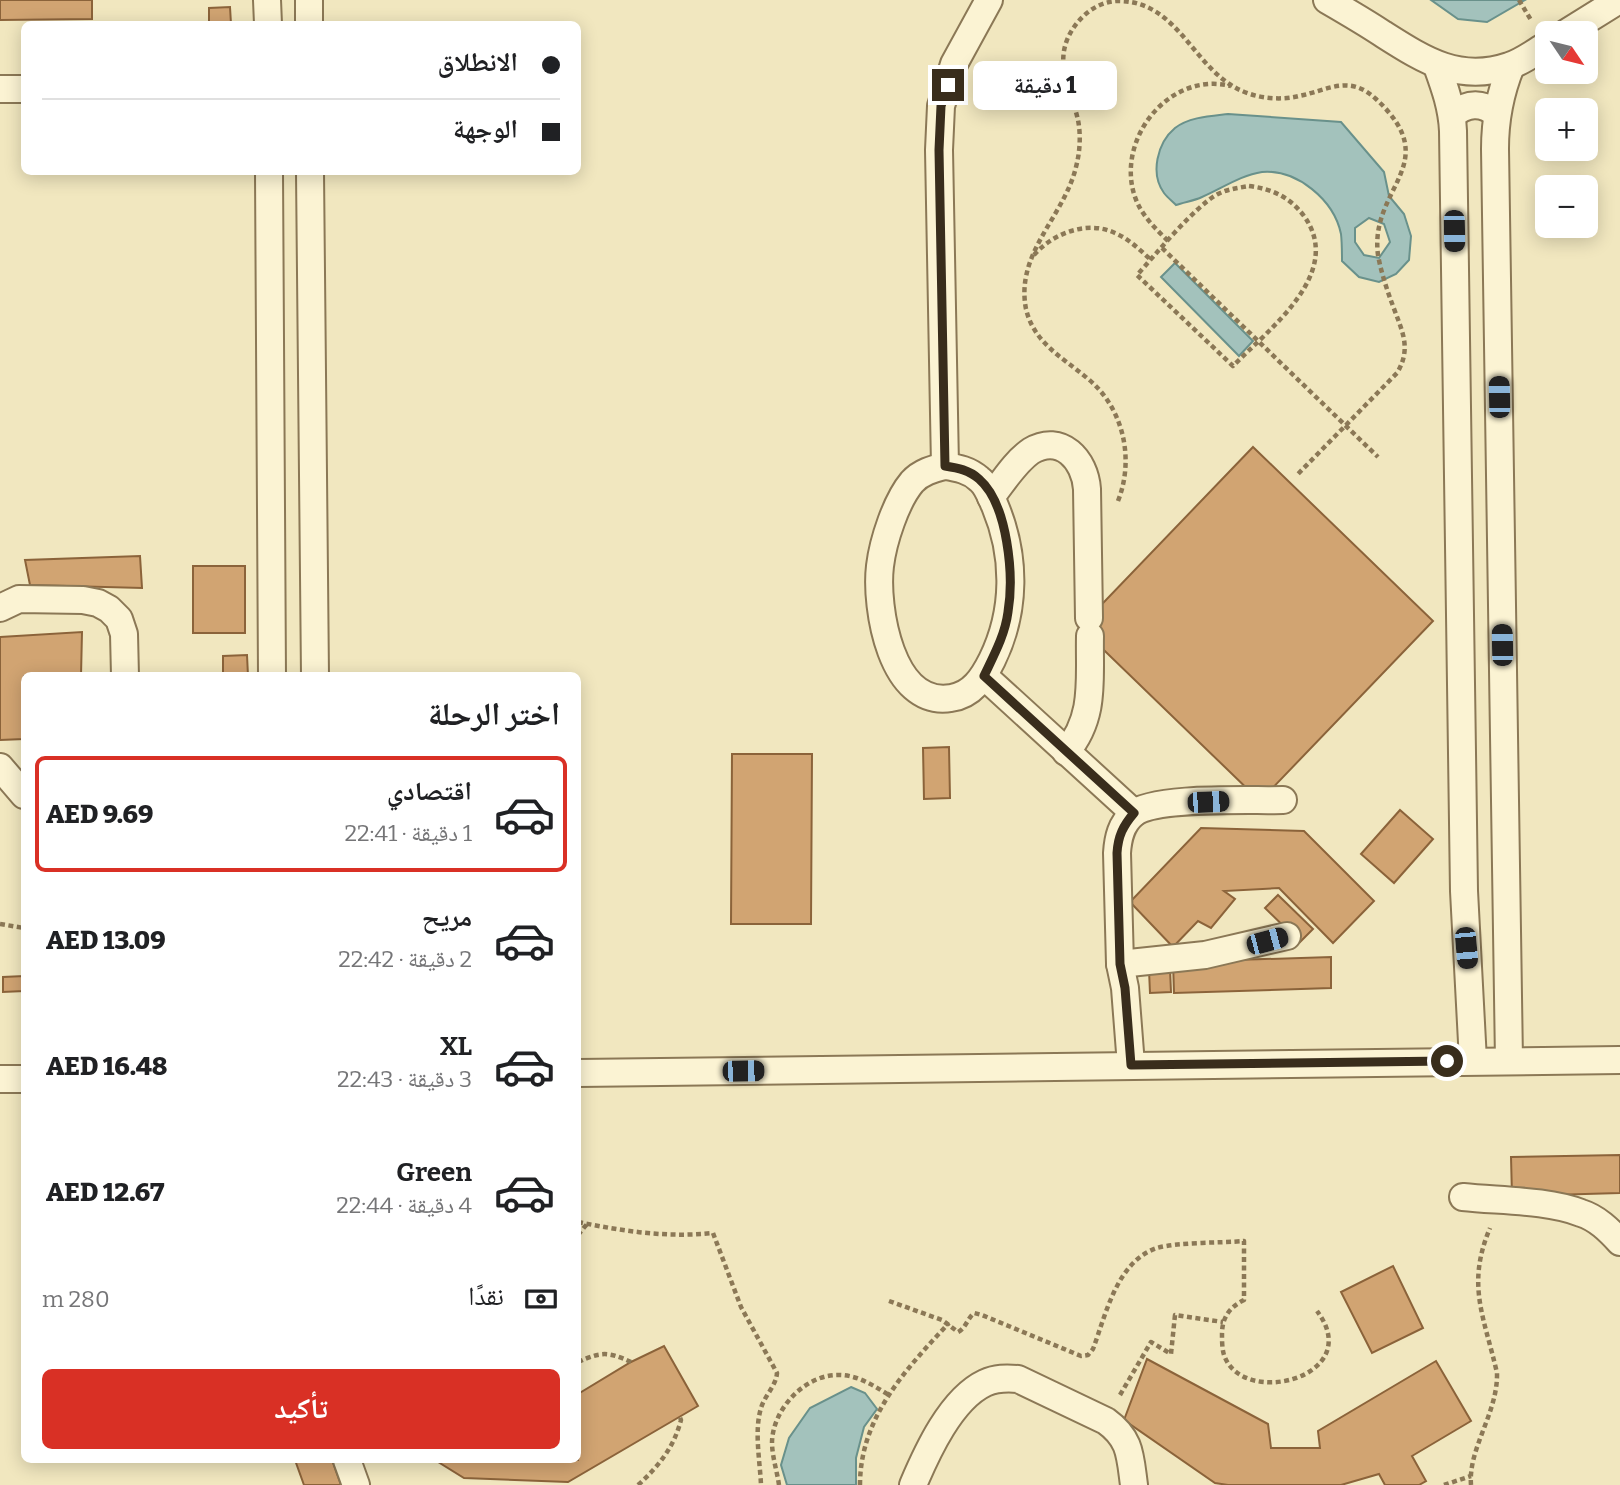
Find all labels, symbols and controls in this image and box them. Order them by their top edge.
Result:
north arrow [1535,21,1598,84]
map controls [1535,21,1598,238]
text: الانطلاق [438,47,518,78]
callout: 1 دقيقة [972,60,1116,110]
route end [932,69,964,101]
text: 1 دقيقة [1014,71,1076,99]
button: + [1535,98,1598,161]
text: الوجهة [453,114,518,145]
button: − [1535,175,1598,238]
car [1444,210,1465,252]
car [1489,376,1510,418]
car [1492,624,1513,666]
text: اختر الرحلة [428,695,560,733]
text: اقتصادي [387,776,472,807]
icon: car [493,783,556,846]
car [1187,791,1230,813]
text: AED 9.69 [46,799,153,830]
text: 1 دقيقة · 22:41 [345,819,472,847]
text: مريح [422,902,472,933]
icon: car [493,909,556,972]
text: AED 13.09 [46,925,166,956]
car [1244,925,1291,957]
car [1454,926,1479,970]
text: 2 دقيقة · 22:42 [338,945,472,973]
text: XL [440,1031,472,1062]
icon: car [493,1035,556,1098]
route start [1431,1045,1463,1077]
text: AED 16.48 [46,1051,167,1082]
car [722,1060,765,1082]
text: 3 دقيقة · 22:43 [337,1065,472,1093]
text: Green [396,1157,472,1188]
icon: car [493,1161,556,1224]
text: AED 12.67 [46,1177,164,1208]
text: 4 دقيقة · 22:44 [336,1191,472,1219]
icon: cash [522,1280,560,1318]
text: نقدًا [468,1281,504,1312]
text: 280 m [42,1285,110,1313]
button: تأكيد [42,1369,560,1449]

